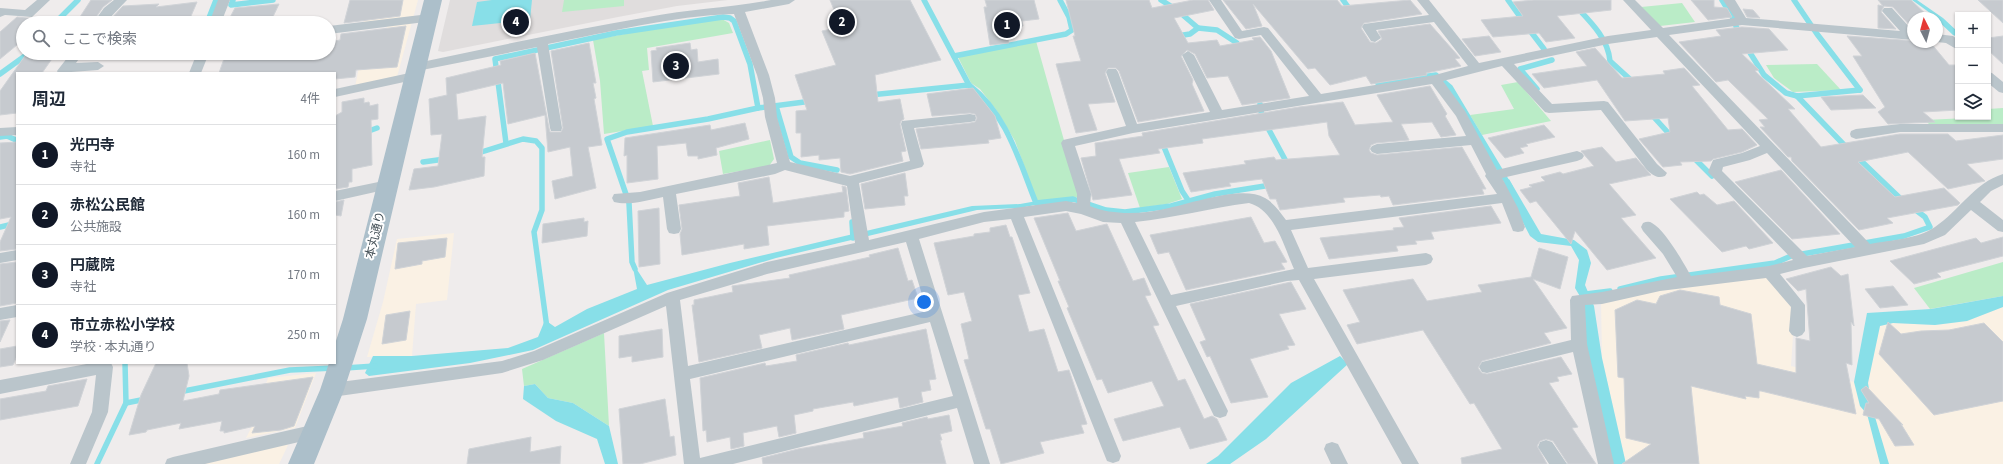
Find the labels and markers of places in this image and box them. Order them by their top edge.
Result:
pin: 4 [503,7,529,37]
pin: 2 [829,7,855,37]
pin: 1 [994,10,1020,40]
pin: 3 [663,51,689,81]

